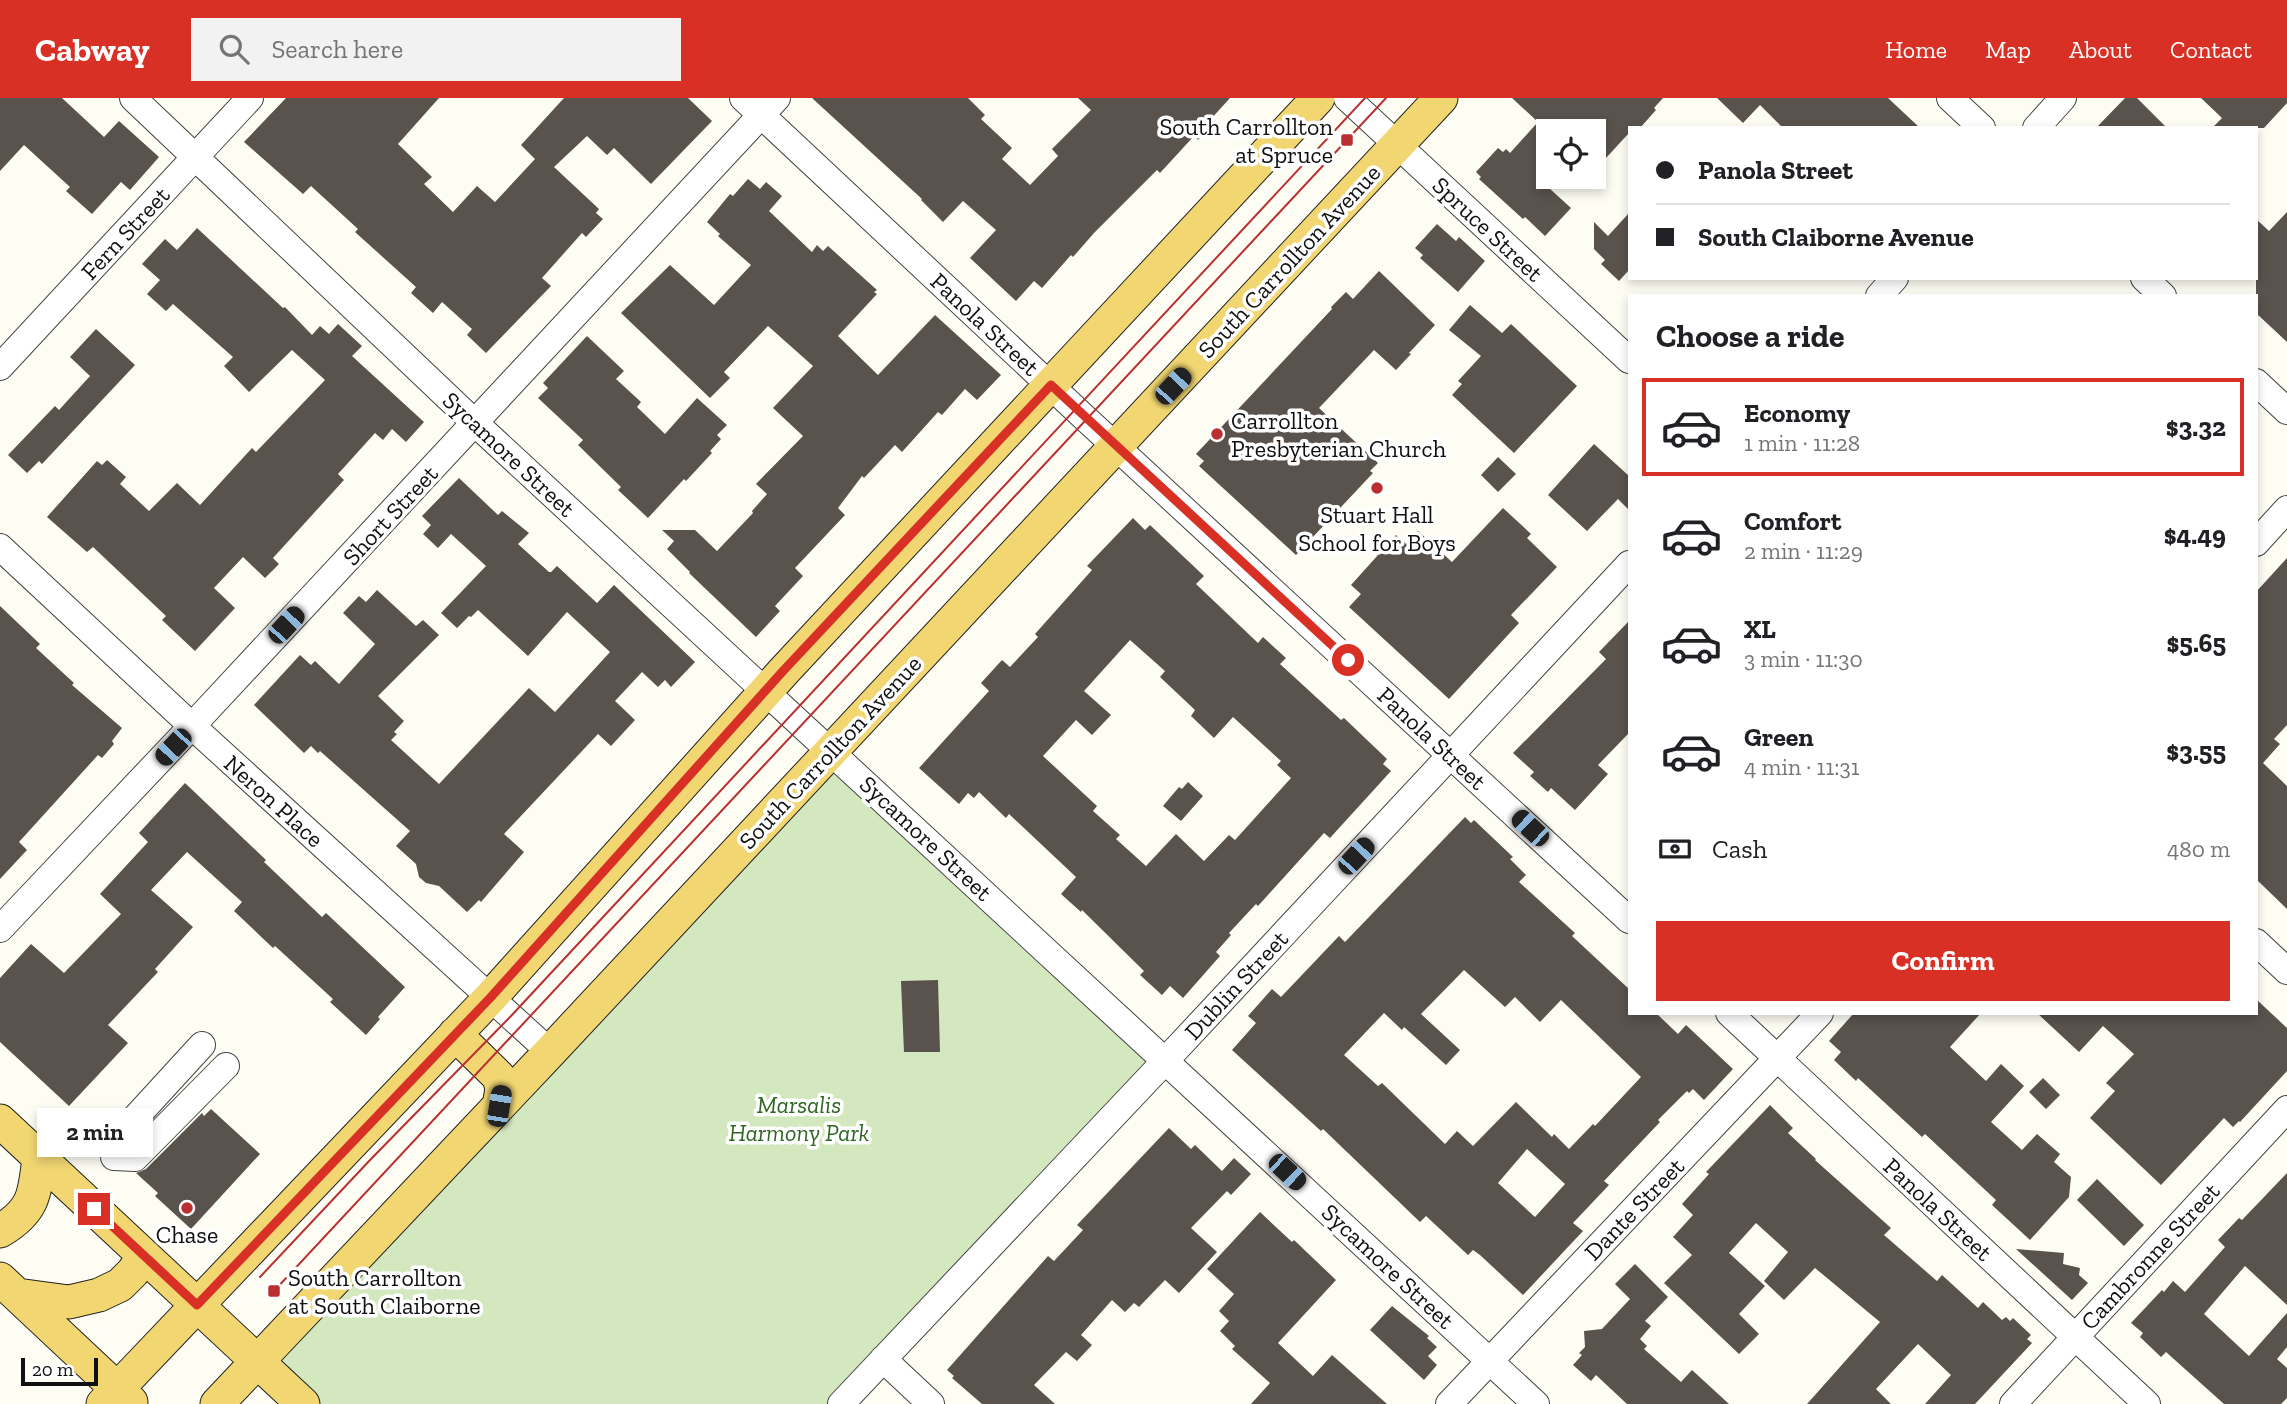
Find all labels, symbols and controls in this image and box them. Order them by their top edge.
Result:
search box [191,18,681,81]
text: Cabway [35,30,149,69]
icon: search [215,30,253,68]
text: Search here [271,33,403,65]
text: Home [1885,35,1947,64]
text: Map [1985,35,2031,64]
text: About [2069,35,2132,64]
text: Contact [2170,35,2252,64]
place label: South Carrollton at Spruce [1160,112,1333,169]
map controls [1536,119,1606,189]
button: locate [1536,119,1606,189]
marker: South Carrollton at Spruce [1339,132,1355,148]
text: Panola Street [1698,154,1853,186]
street label: South Carrollton Avenue [1192,158,1386,364]
street label: Spruce Street [1427,170,1549,288]
street label: Fern Street [75,180,175,286]
text: South Claiborne Avenue [1698,221,1974,253]
street label: Panola Street [925,266,1045,382]
text: Choose a ride [1656,317,1844,355]
car [1151,363,1196,409]
street label: Sycamore Street [437,385,581,523]
icon: car [1660,396,1723,459]
text: Economy [1744,397,1850,429]
place label: Carrollton Presbyterian Church [1231,406,1447,463]
text: $3.32 [2166,411,2226,443]
marker: Carrollton Presbyterian Church [1209,426,1225,442]
text: 1 min · 11:28 [1744,429,1860,457]
street label: Short Street [336,459,444,571]
marker: Stuart Hall School for Boys [1369,480,1385,496]
place label: Stuart Hall School for Boys [1298,500,1456,557]
icon: car [1660,504,1723,567]
text: Comfort [1744,505,1841,537]
text: $4.49 [2164,519,2226,551]
text: 2 min · 11:29 [1744,537,1863,565]
car [264,602,309,648]
icon: car [1660,612,1723,675]
text: XL [1744,613,1776,645]
text: $5.65 [2167,627,2226,659]
route start [1332,644,1364,676]
text: 3 min · 11:30 [1744,645,1863,673]
street label: South Carrollton Avenue [733,649,927,855]
street label: Panola Street [1372,680,1492,796]
icon: car [1660,720,1723,783]
text: Green [1744,721,1814,753]
car [151,724,196,770]
text: $3.55 [2166,735,2226,767]
street label: Neron Place [218,749,330,853]
text: 4 min · 11:31 [1744,753,1860,781]
street label: Sycamore Street [854,769,998,907]
car [1508,806,1553,850]
icon: cash [1656,830,1694,868]
car [1334,833,1379,879]
text: Cash [1712,833,1767,865]
text: 480 m [2167,835,2230,863]
button: Confirm [1656,921,2230,1001]
street label: Dublin Street [1178,924,1294,1046]
car [486,1084,513,1128]
park label: Marsalis Harmony Park [729,1090,870,1147]
callout: 2 min [36,1108,152,1156]
text: 2 min [66,1118,124,1146]
car [1265,1150,1310,1194]
street label: Panola Street [1878,1151,1998,1267]
street label: Dante Street [1578,1152,1690,1266]
street label: Cambronne Street [2074,1176,2226,1336]
route end [78,1193,110,1225]
street label: Sycamore Street [1316,1197,1460,1335]
marker: Chase [179,1200,195,1216]
place label: Chase [156,1220,218,1249]
place label: South Carrollton at South Claiborne [288,1263,481,1320]
marker: South Carrollton at South Claiborne [266,1283,282,1299]
scale bar [21,1355,98,1387]
text: 20 m [32,1358,73,1381]

